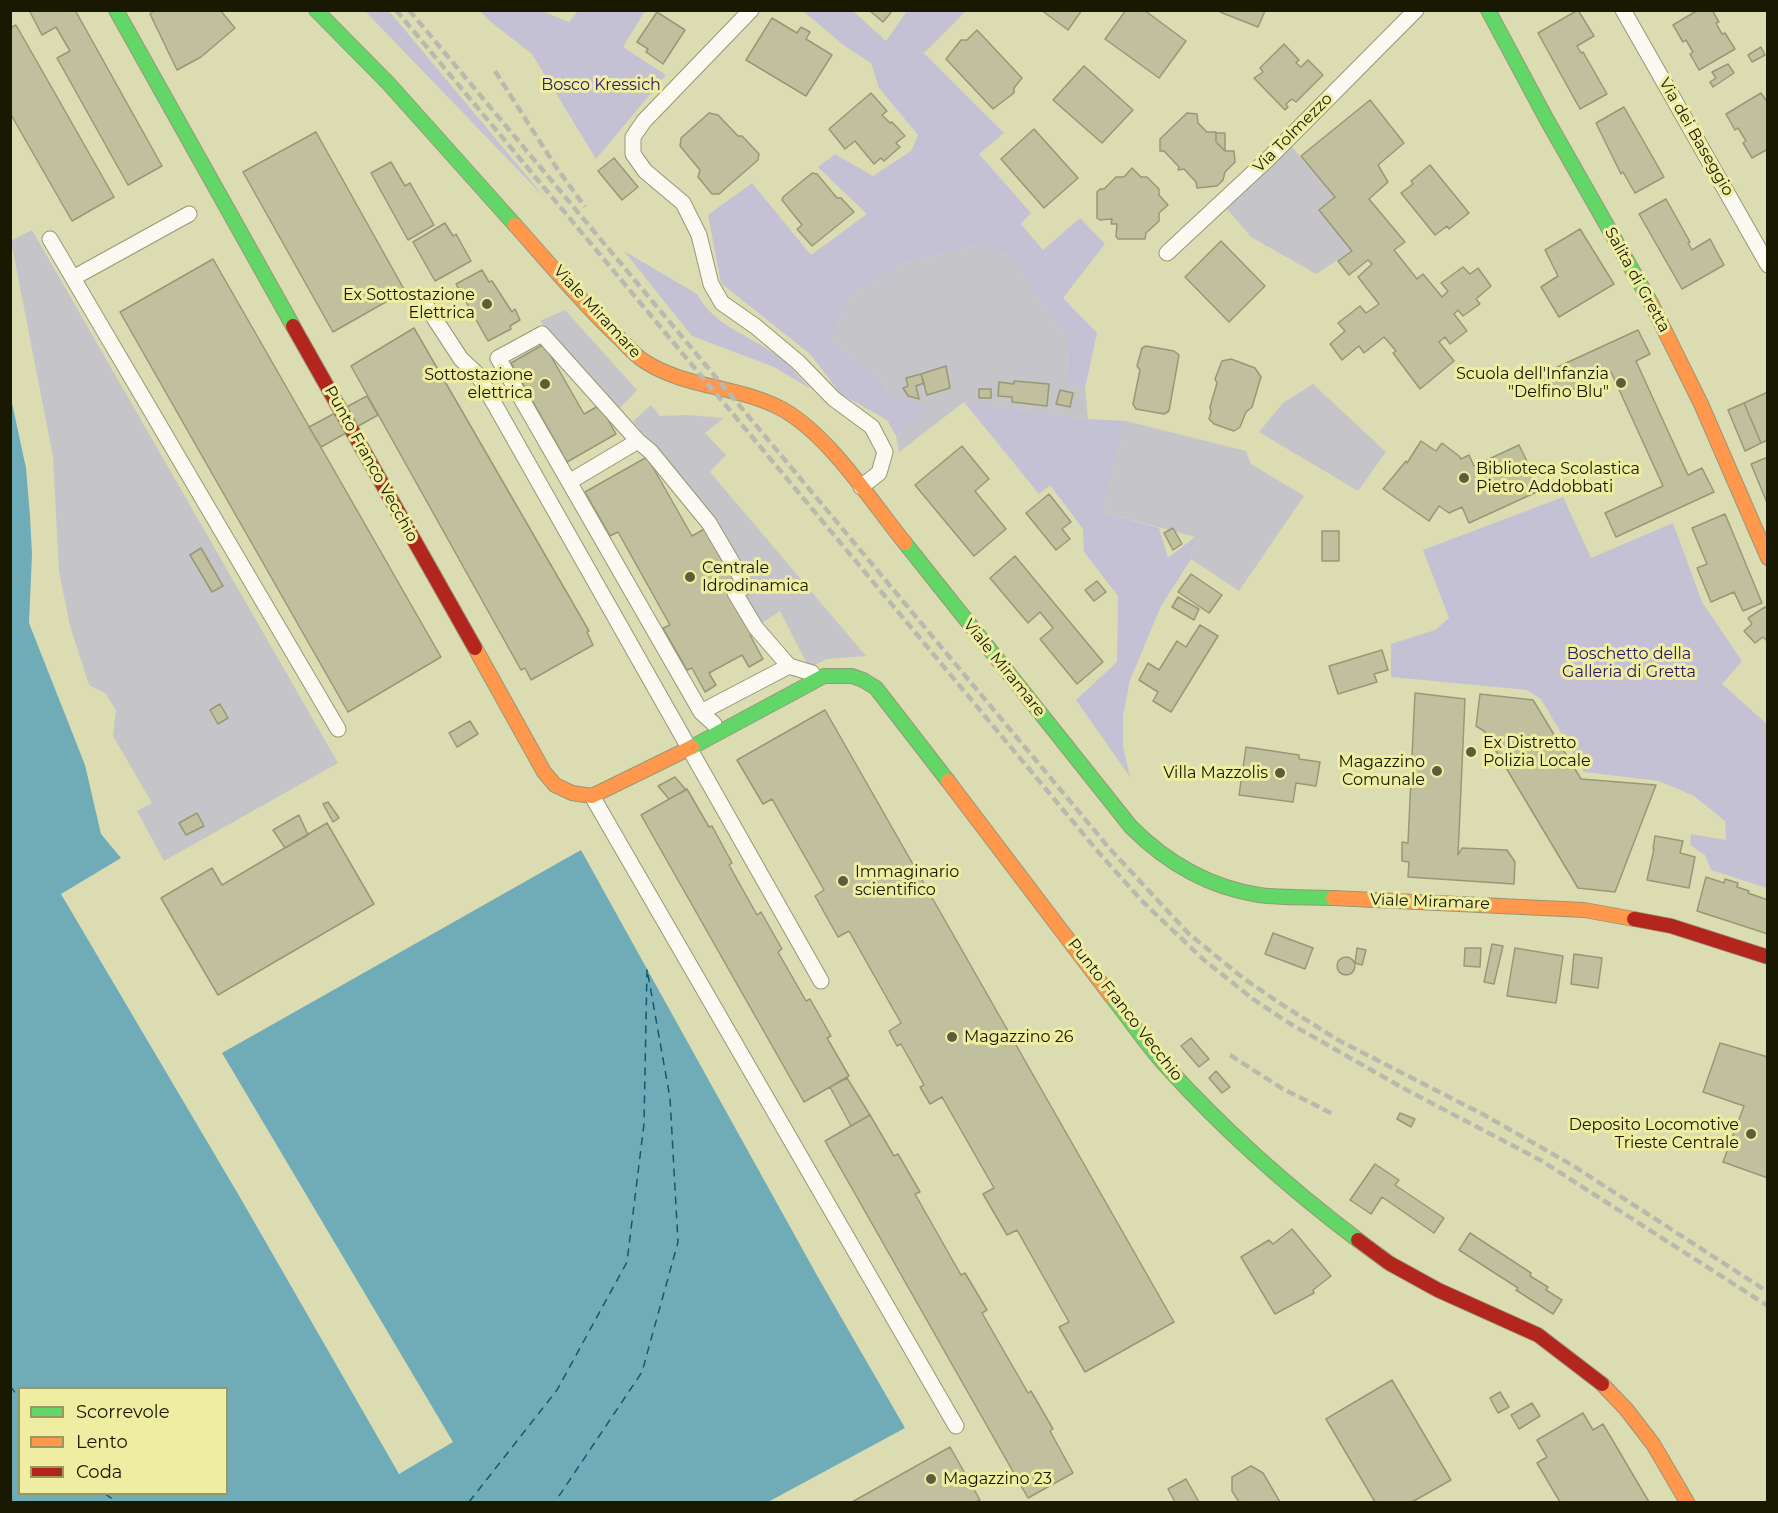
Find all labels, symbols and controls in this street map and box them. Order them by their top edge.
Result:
park label: Bosco Kressich [541,75,661,95]
street label: Via dei Baseggio [1654,75,1738,199]
street label: Via Tolmezzo [1249,89,1337,177]
street label: Salita di Gretta [1600,224,1674,336]
street label: Viale Miramare [549,262,645,362]
place label: Ex Sottostazione Elettrica [343,285,475,323]
marker: Ex Sottostazione Elettrica [480,297,494,311]
place label: Scuola dell'Infanzia "Delfino Blu" [1456,364,1609,402]
place label: Sottostazione elettrica [424,365,533,403]
marker: Scuola dell'Infanzia "Delfino Blu" [1614,376,1628,390]
marker: Sottostazione elettrica [538,377,552,391]
street label: Punto Franco Vecchio [320,383,422,545]
place label: Biblioteca Scolastica Pietro Addobbati [1476,459,1640,497]
marker: Biblioteca Scolastica Pietro Addobbati [1457,471,1471,485]
place label: Centrale Idrodinamica [702,558,809,596]
marker: Centrale Idrodinamica [683,570,697,584]
street label: Viale Miramare [959,615,1049,721]
park label: Boschetto della Galleria di Gretta [1562,644,1696,682]
place label: Ex Distretto Polizia Locale [1483,733,1591,771]
marker: Ex Distretto Polizia Locale [1464,745,1478,759]
place label: Magazzino Comunale [1338,752,1425,790]
place label: Villa Mazzolis [1163,763,1268,783]
marker: Magazzino Comunale [1430,764,1444,778]
marker: Villa Mazzolis [1273,766,1287,780]
place label: Immaginario scientifico [855,862,959,900]
marker: Immaginario scientifico [836,874,850,888]
street label: Viale Miramare [1370,890,1490,914]
street label: Punto Franco Vecchio [1063,935,1187,1085]
place label: Magazzino 26 [964,1027,1074,1047]
marker: Magazzino 26 [945,1030,959,1044]
place label: Deposito Locomotive Trieste Centrale [1569,1115,1739,1153]
marker: Deposito Locomotive Trieste Centrale [1744,1127,1758,1141]
legend [18,1387,228,1495]
text: Scorrevole [76,1401,170,1423]
text: Lento [76,1431,128,1453]
text: Coda [76,1461,122,1483]
place label: Magazzino 23 [943,1469,1052,1489]
marker: Magazzino 23 [924,1472,938,1486]

